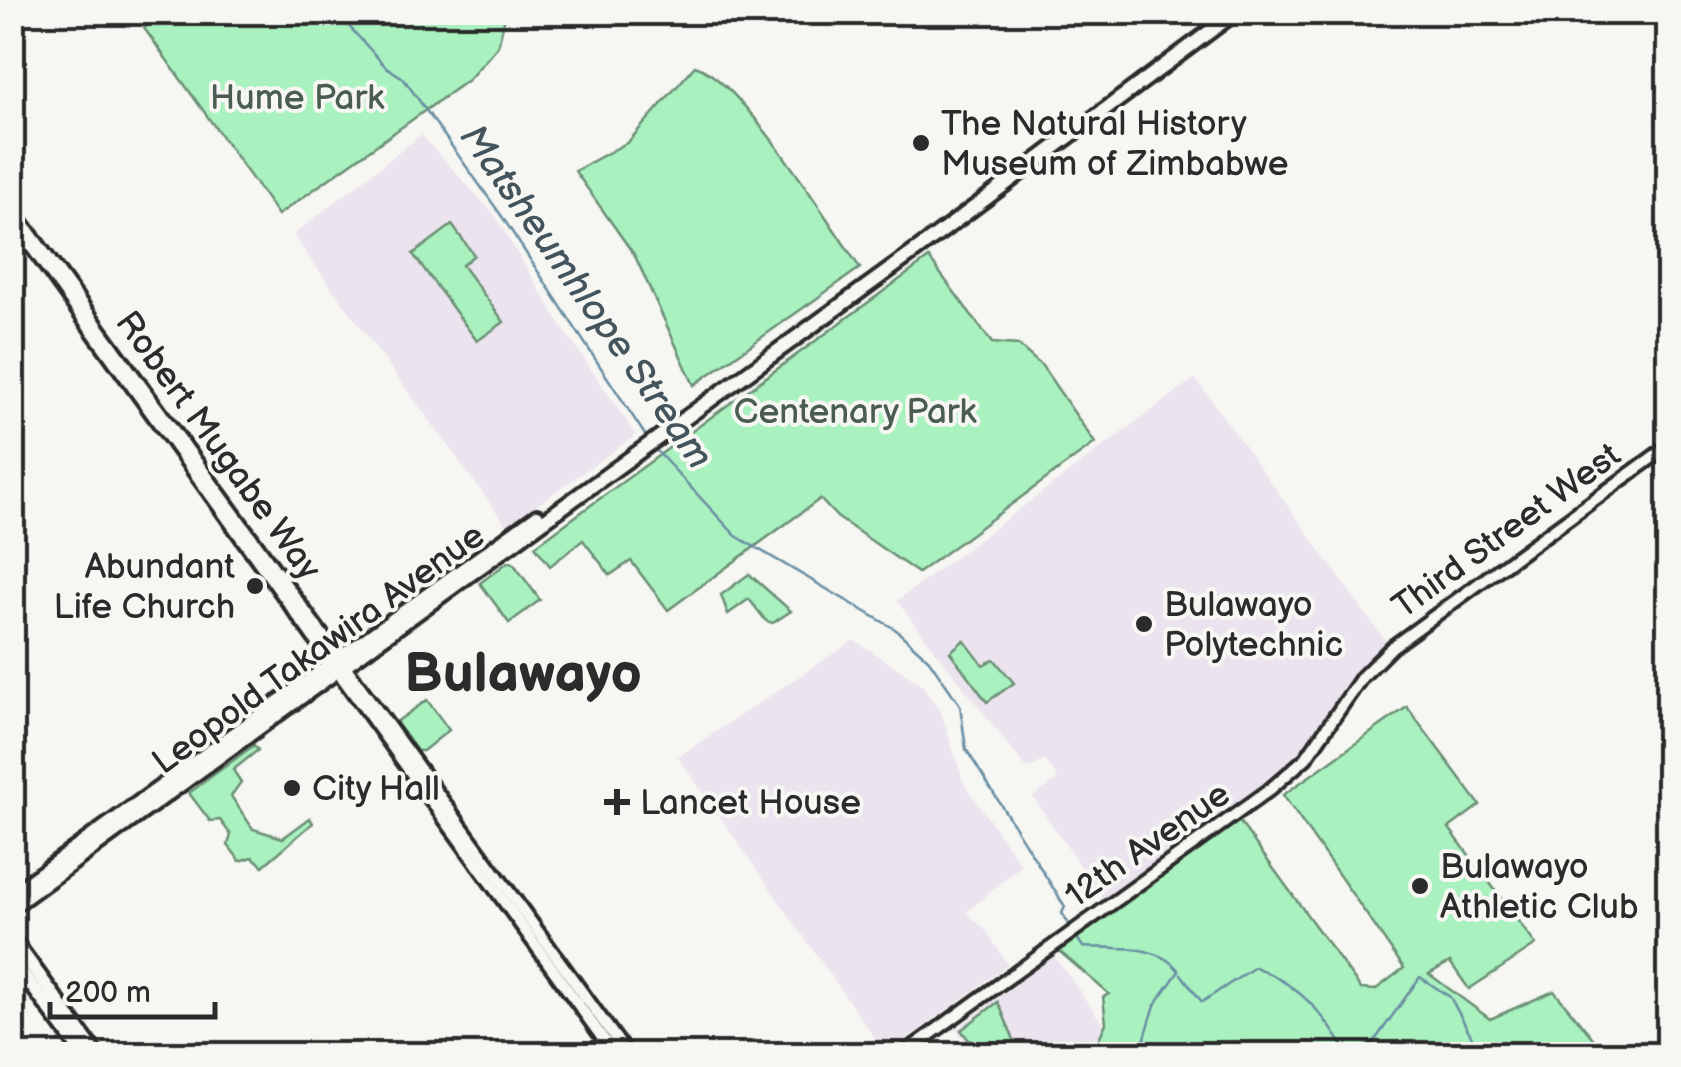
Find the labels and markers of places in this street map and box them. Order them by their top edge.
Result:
place label: The Natural History Museum of Zimbabwe [941,103,1289,186]
marker: The Natural History Museum of Zimbabwe [910,132,932,154]
place label: Abundant Life Church [54,546,235,629]
marker: Abundant Life Church [244,575,266,597]
place label: Bulawayo Polytechnic [1164,584,1343,667]
marker: Bulawayo Polytechnic [1133,613,1155,635]
place label: City Hall [312,768,440,811]
marker: City Hall [281,777,303,799]
place label: Lancet House [640,782,861,825]
marker: Lancet House [604,789,630,815]
place label: Bulawayo Athletic Club [1440,846,1639,929]
marker: Bulawayo Athletic Club [1409,875,1431,897]

